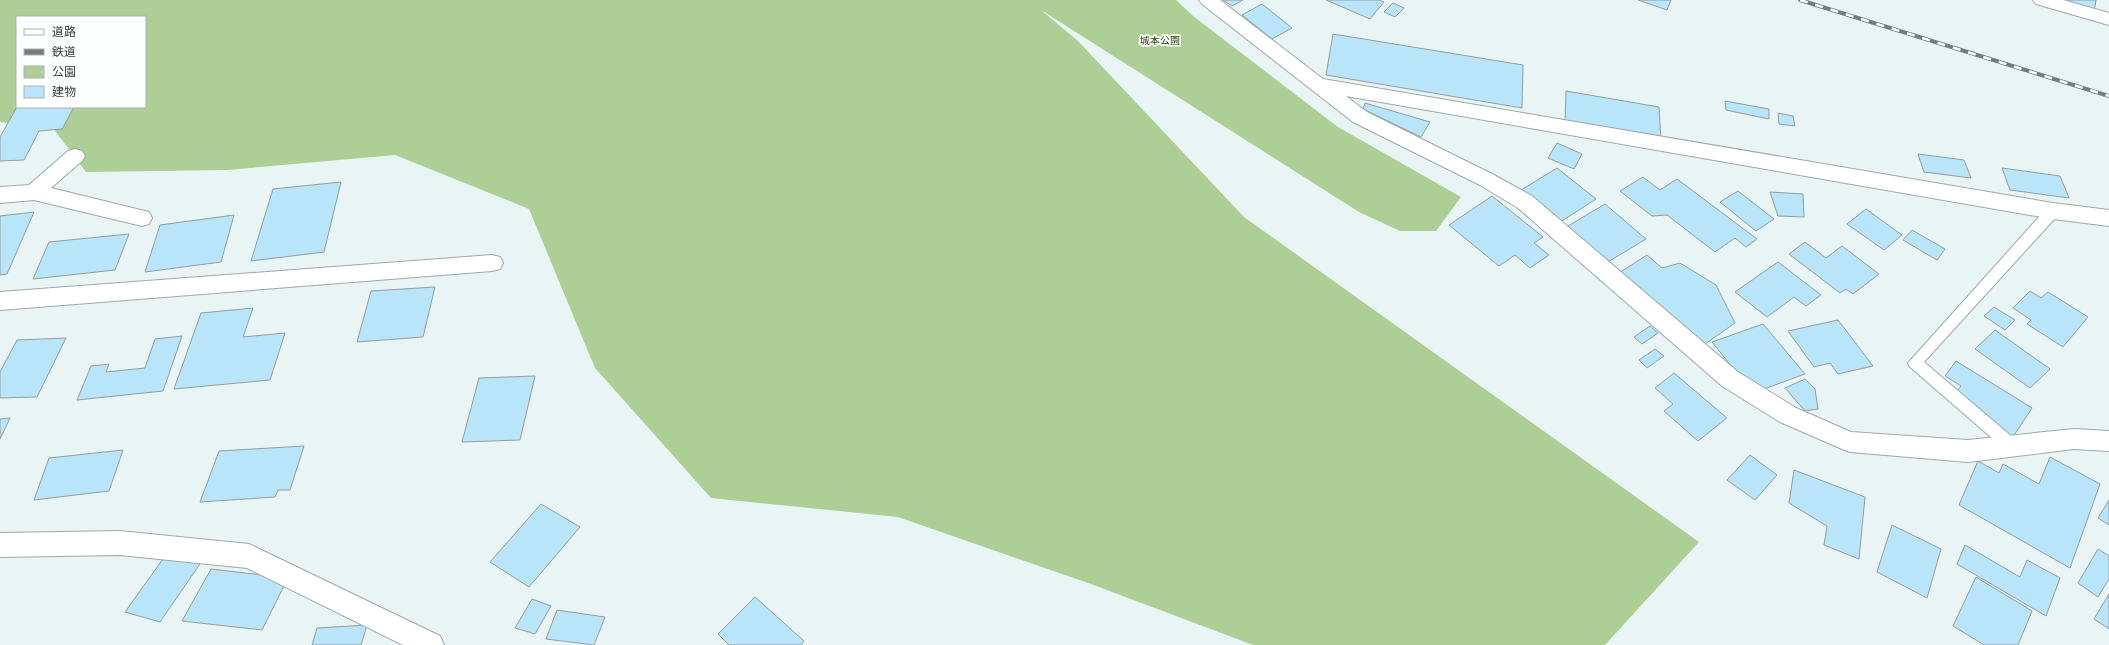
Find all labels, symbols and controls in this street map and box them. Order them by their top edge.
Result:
legend [16,16,146,108]
text: 道路 [52,23,76,40]
park label: 城本公園 [1140,33,1180,48]
text: 鉄道 [52,43,76,60]
text: 公園 [52,63,76,80]
text: 建物 [52,83,76,100]

